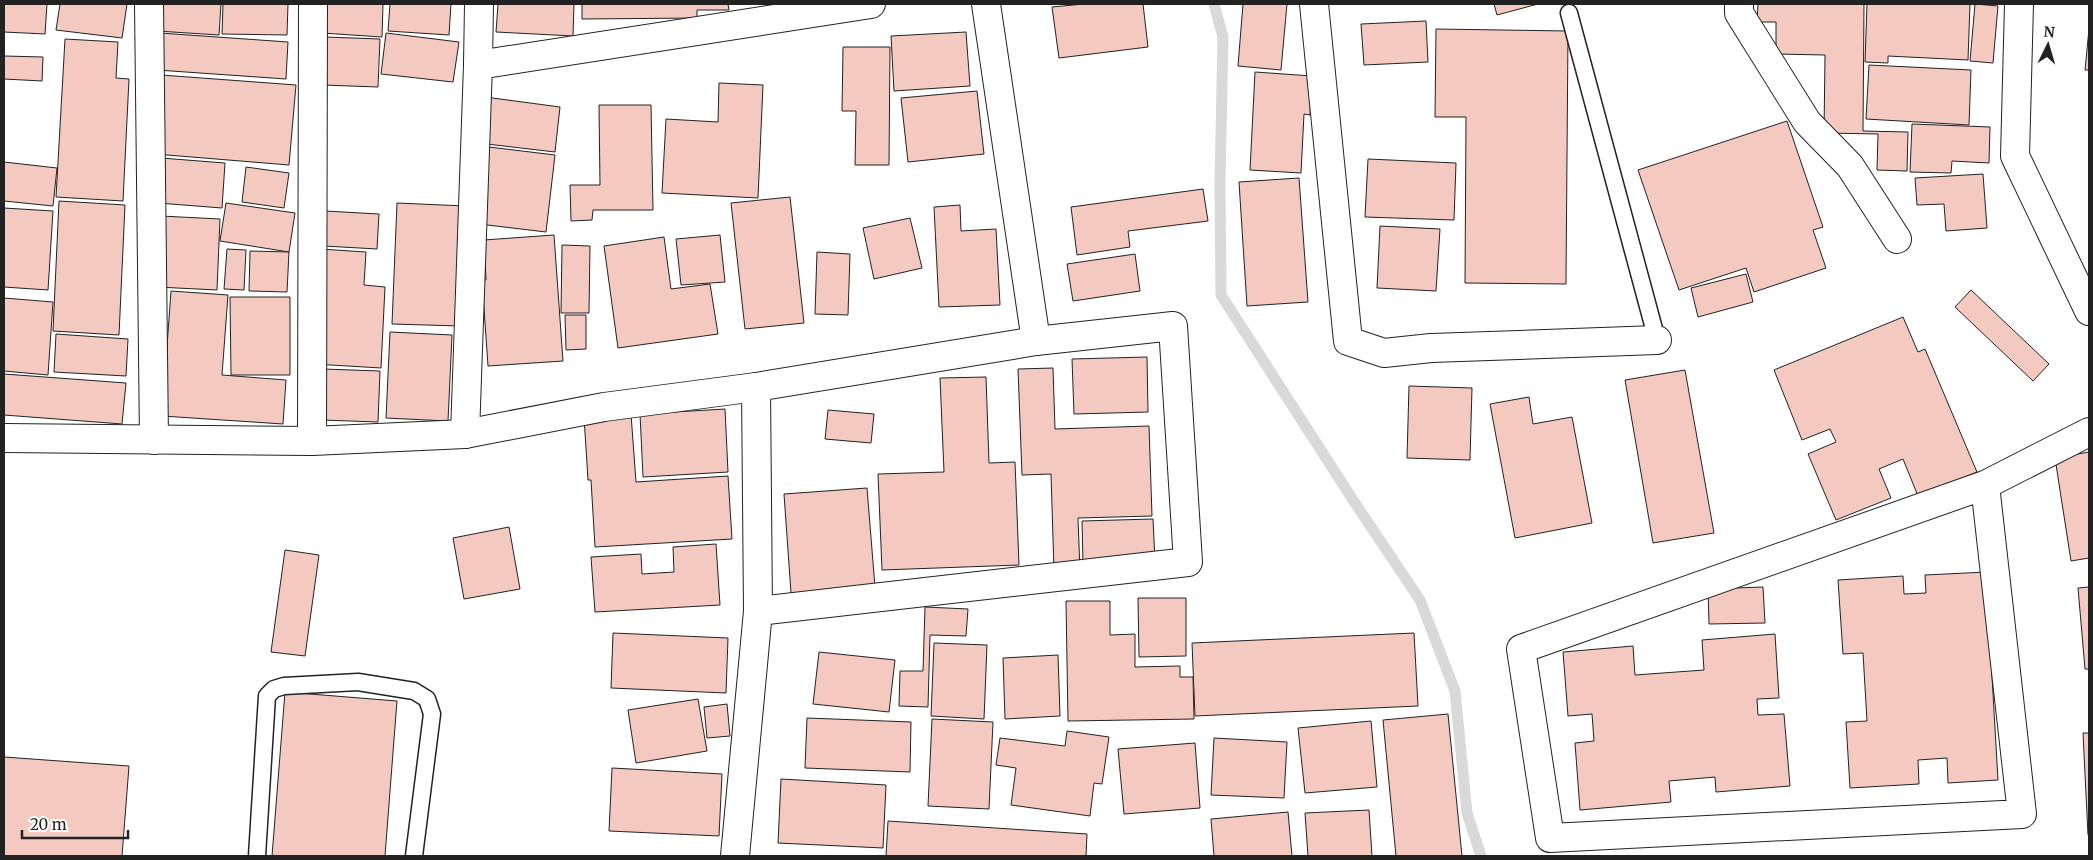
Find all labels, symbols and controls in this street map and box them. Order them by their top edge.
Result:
north arrow [2023,20,2073,70]
text: N [2043,23,2055,41]
scale bar [22,808,129,840]
text: 20 m [30,815,67,834]

